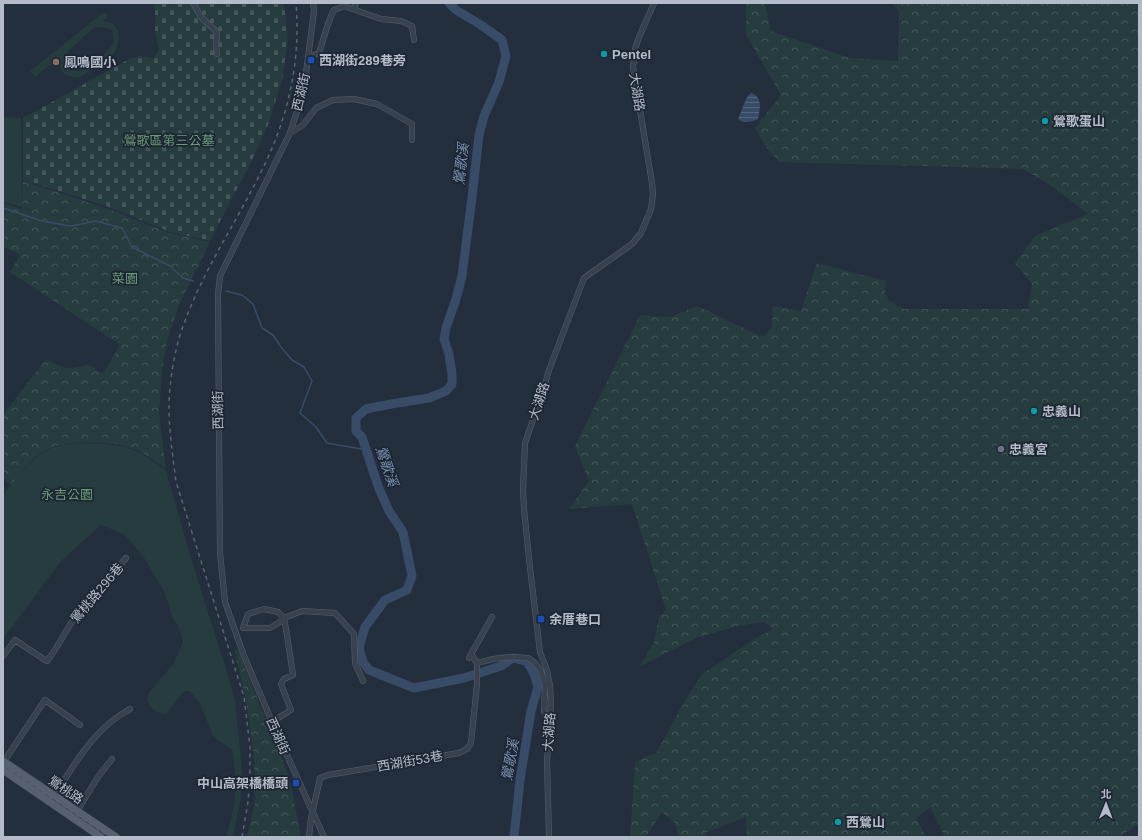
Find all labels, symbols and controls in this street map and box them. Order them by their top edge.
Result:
place label: Pentel [612,47,651,62]
marker: Pentel [599,49,609,59]
place label: 西湖街289巷旁 [319,53,406,68]
place label: 鳳鳴國小 [64,55,117,70]
marker: 西湖街289巷旁 [306,55,316,65]
marker: 鳳鳴國小 [51,57,61,67]
street label: 西湖街 [289,71,313,113]
street label: 大湖路 [627,72,647,112]
place label: 鶯歌蛋山 [1053,114,1105,129]
marker: 鶯歌蛋山 [1040,116,1050,126]
park label: 鶯歌區第三公墓 [123,133,215,148]
water label: 鶯歌溪 [451,140,472,186]
park label: 菜園 [112,271,138,286]
street label: 大湖路 [526,380,552,422]
street label: 西湖街 [210,390,226,430]
place label: 忠義山 [1042,404,1081,419]
marker: 忠義山 [1029,406,1039,416]
place label: 忠義宮 [1009,442,1048,457]
water label: 鶯歌溪 [373,444,402,490]
marker: 忠義宮 [996,444,1006,454]
park label: 永吉公園 [41,487,93,502]
street label: 鶯桃路296巷 [68,560,126,626]
place label: 余厝巷口 [549,612,601,627]
marker: 余厝巷口 [536,614,546,624]
street label: 大湖路 [540,712,558,752]
street label: 西湖街 [263,715,293,757]
water label: 鶯歌溪 [498,736,522,782]
street label: 西湖街53巷 [376,748,444,774]
street label: 鶯桃路 [46,773,86,807]
place label: 中山高架橋橋頭 [197,776,289,791]
marker: 中山高架橋橋頭 [291,778,301,788]
north arrow [1086,784,1126,824]
text: 北 [1101,788,1112,800]
place label: 西鶯山 [846,815,885,830]
marker: 西鶯山 [833,817,843,827]

